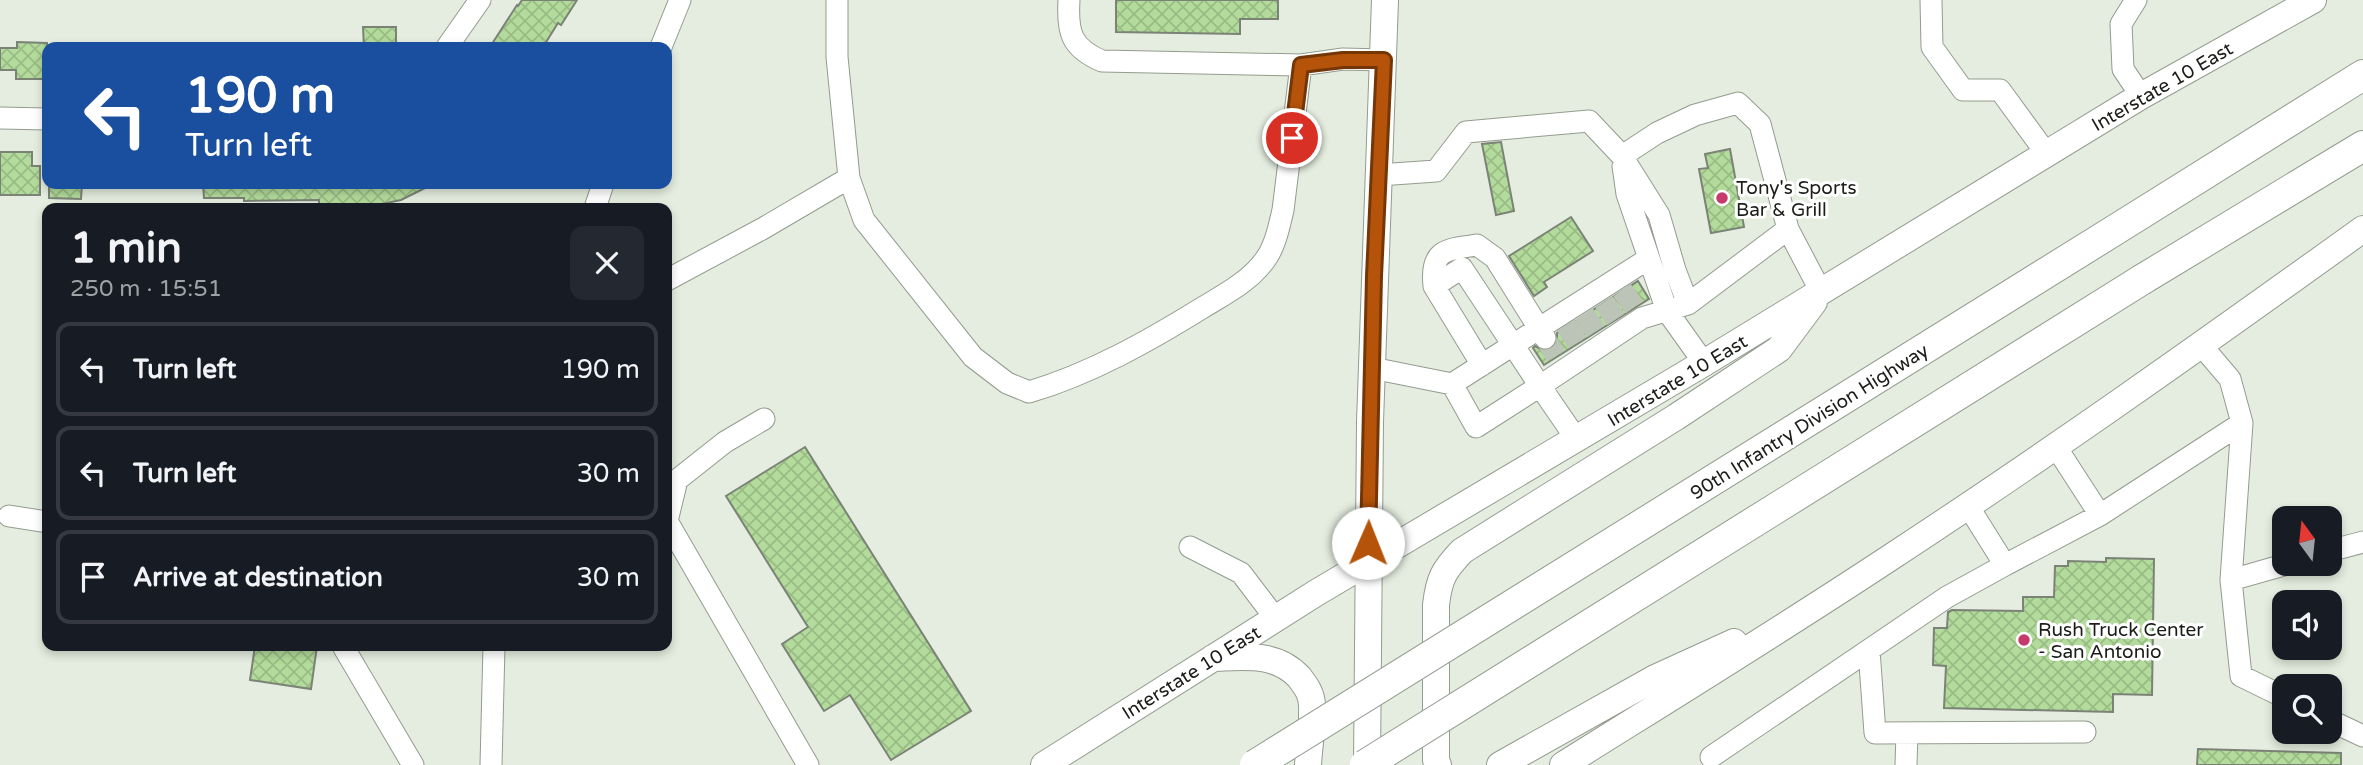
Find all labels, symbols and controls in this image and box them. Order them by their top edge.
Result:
street label: Interstate 10 East [2088,38,2237,136]
text: 190 m [185,67,335,126]
icon: left [70,70,161,161]
pin [1262,108,1322,168]
icon: arrive [1273,119,1311,157]
text: Turn left [185,127,312,165]
place label: Tony's Sports Bar & Grill [1736,177,1857,221]
marker: Tony's Sports Bar & Grill [1714,190,1730,206]
text: 1 min [70,223,182,274]
button: close [570,226,644,300]
text: 250 m · 15:51 [70,275,222,303]
street label: Interstate 10 East [1604,330,1751,431]
street label: 90th Infantry Division Highway [1687,339,1933,504]
icon: left [74,350,112,388]
text: Turn left [133,354,236,385]
text: 190 m [560,354,640,385]
icon: left [74,454,112,492]
text: Turn left [133,458,236,489]
text: 30 m [577,458,640,489]
position arrow [1331,506,1405,580]
north arrow [2272,506,2342,576]
map controls [2272,506,2342,744]
icon: arrive [74,558,112,596]
text: Arrive at destination [133,562,383,593]
text: 30 m [577,562,640,593]
button: sound [2272,590,2342,660]
place label: Rush Truck Center - San Antonio [2038,619,2204,663]
street label: Interstate 10 East [1118,621,1265,724]
marker: Rush Truck Center - San Antonio [2016,632,2032,648]
button: search [2272,674,2342,744]

